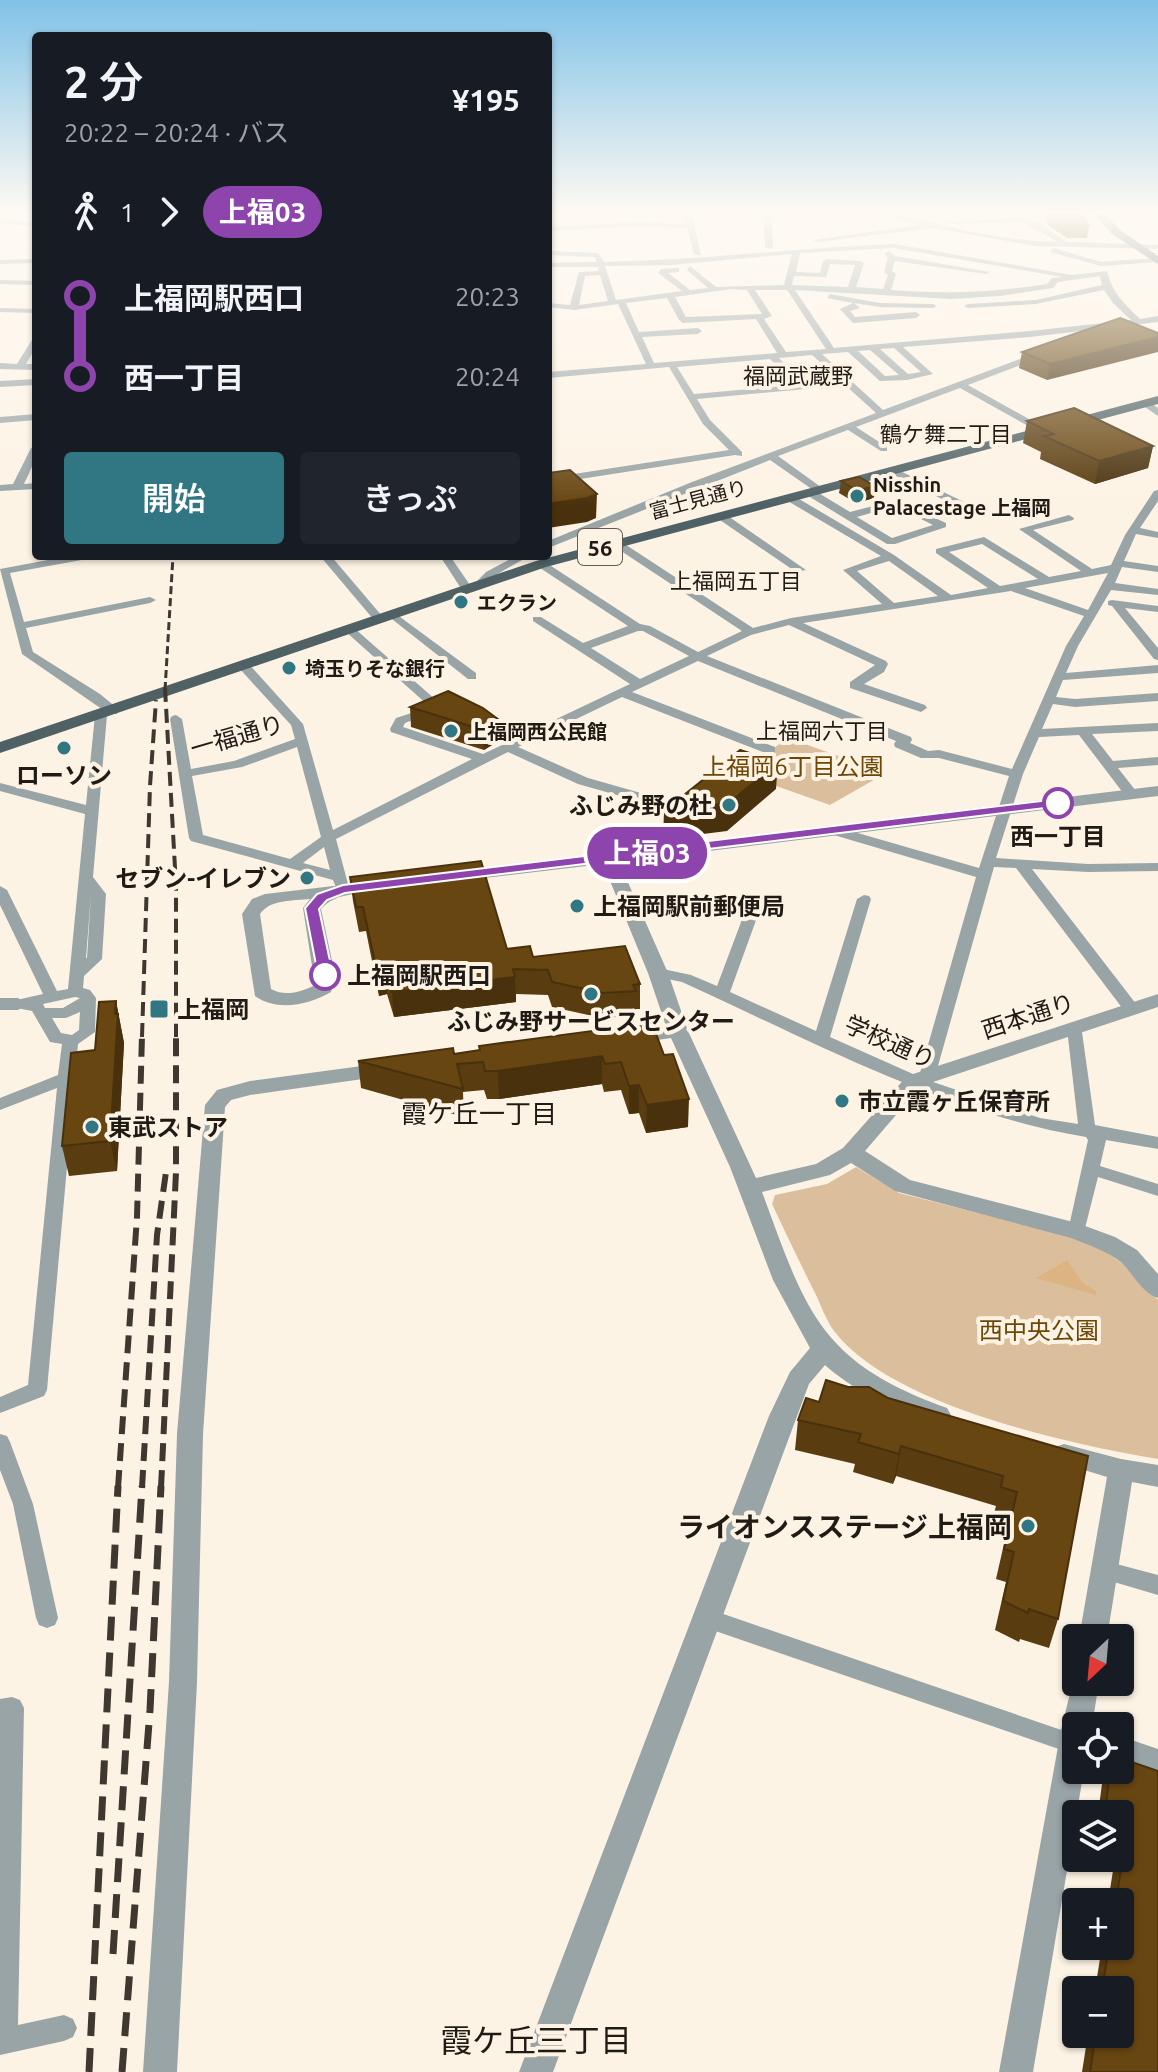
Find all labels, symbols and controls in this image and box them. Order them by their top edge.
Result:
text: 2 分 [64,57,143,106]
text: ¥195 [452,83,520,117]
text: 20:22 – 20:24 · バス [64,118,289,147]
icon: walk [64,190,108,234]
icon: forward [147,190,191,234]
text: 上福03 [219,196,306,227]
text: 1 [120,198,135,227]
text: 上福岡駅西口 [124,281,304,315]
text: 20:23 [455,282,520,311]
text: 西一丁目 [124,361,244,395]
text: 20:24 [455,362,520,391]
district label: 福岡武蔵野 [743,363,853,388]
district label: 鶴ケ舞二丁目 [880,421,1012,446]
button: 開始 [64,452,284,544]
button: きっぷ [300,452,520,544]
place label: Nisshin Palacestage 上福岡 [873,473,1051,519]
street label: 富士見通り [647,475,749,523]
marker: Nisshin Palacestage 上福岡 [848,487,866,505]
road number: 56 [578,529,622,565]
district label: 上福岡五丁目 [670,568,802,593]
place label: エクラン [477,591,557,614]
marker: エクラン [452,593,470,611]
place label: 埼玉りそな銀行 [305,657,445,680]
marker: 埼玉りそな銀行 [280,659,298,677]
street label: 一福通り [187,710,287,762]
district label: 上福岡六丁目 [756,718,888,743]
place label: 上福岡西公民館 [467,720,607,743]
marker: 上福岡西公民館 [442,722,460,740]
marker: ローソン [55,739,73,757]
park label: 上福岡6丁目公園 [702,753,884,780]
place label: ローソン [16,762,112,789]
marker: 西一丁目 [1043,788,1073,818]
place label: ふじみ野の杜 [569,792,713,819]
marker: ふじみ野の杜 [720,796,738,814]
place label: 西一丁目 [1010,823,1106,850]
line badge: 上福03 [591,827,703,879]
text: 上福03 [603,837,691,868]
place label: セブン-イレブン [115,865,291,892]
marker: セブン-イレブン [298,869,316,887]
place label: 上福岡駅前郵便局 [593,893,785,920]
marker: 上福岡駅前郵便局 [568,897,586,915]
marker: 上福岡駅西口 [310,960,340,990]
place label: 上福岡駅西口 [347,962,491,989]
marker: ふじみ野サービスセンター [582,985,600,1003]
street label: 西本通り [978,988,1078,1044]
place label: 上福岡 [177,996,249,1023]
marker: 上福岡 [148,998,170,1020]
place label: ふじみ野サービスセンター [447,1008,735,1035]
street label: 学校通り [841,1010,939,1074]
place label: 市立霞ヶ丘保育所 [858,1088,1050,1115]
marker: 市立霞ヶ丘保育所 [833,1092,851,1110]
district label: 霞ケ丘一丁目 [401,1099,557,1128]
place label: 東武ストア [108,1114,228,1141]
marker: 東武ストア [83,1118,101,1136]
park label: 西中央公園 [979,1317,1099,1344]
place label: ライオンスステージ上福岡 [677,1511,1012,1542]
marker: ライオンスステージ上福岡 [1019,1517,1037,1535]
north arrow [1062,1624,1134,1696]
map controls [1062,1624,1134,2048]
button: locate [1062,1712,1134,1784]
button: layers [1062,1800,1134,1872]
button: + [1062,1888,1134,1960]
button: − [1062,1976,1134,2048]
district label: 霞ケ丘三丁目 [440,2022,632,2058]

